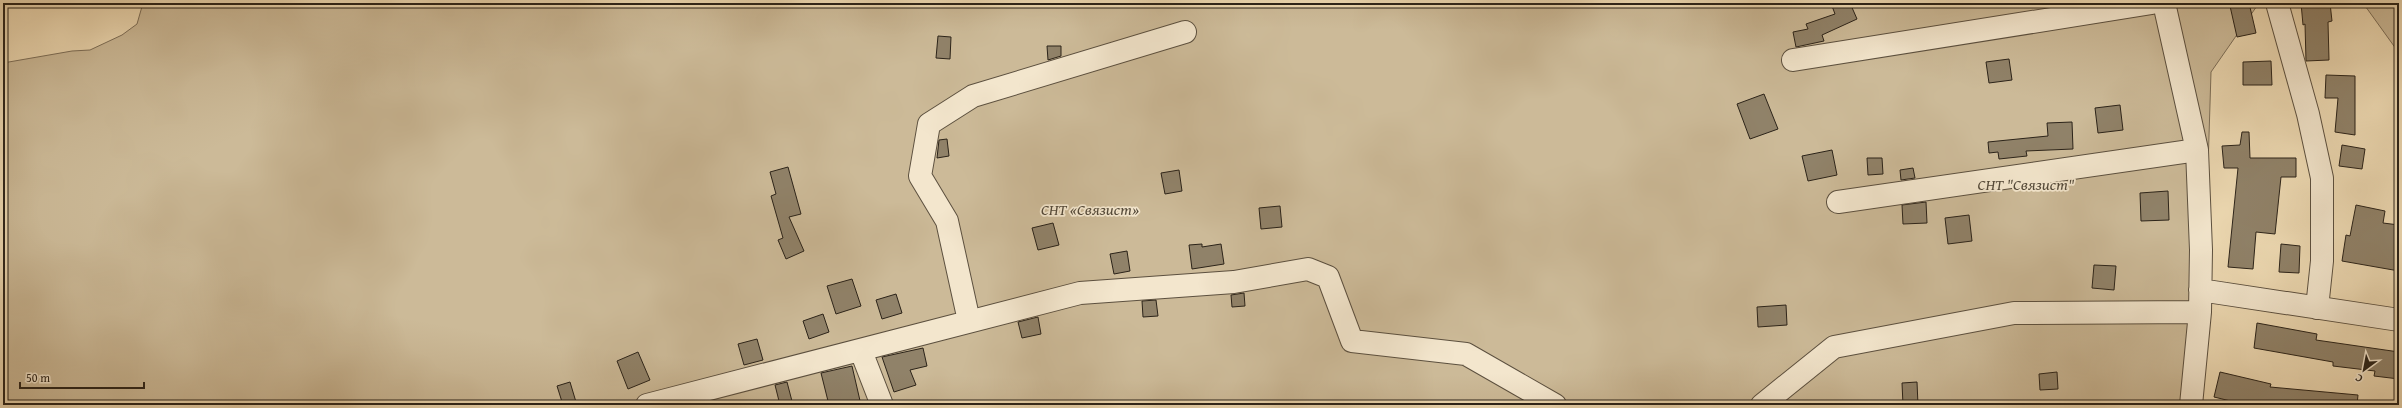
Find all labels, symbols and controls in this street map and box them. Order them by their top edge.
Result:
park label: СНТ "Связист" [1978,172,2075,196]
park label: СНТ «Связист» [1041,197,1139,221]
north arrow [2344,350,2384,390]
scale bar [20,364,144,390]
text: 50 m [26,369,50,386]
text: С [2352,370,2366,387]

